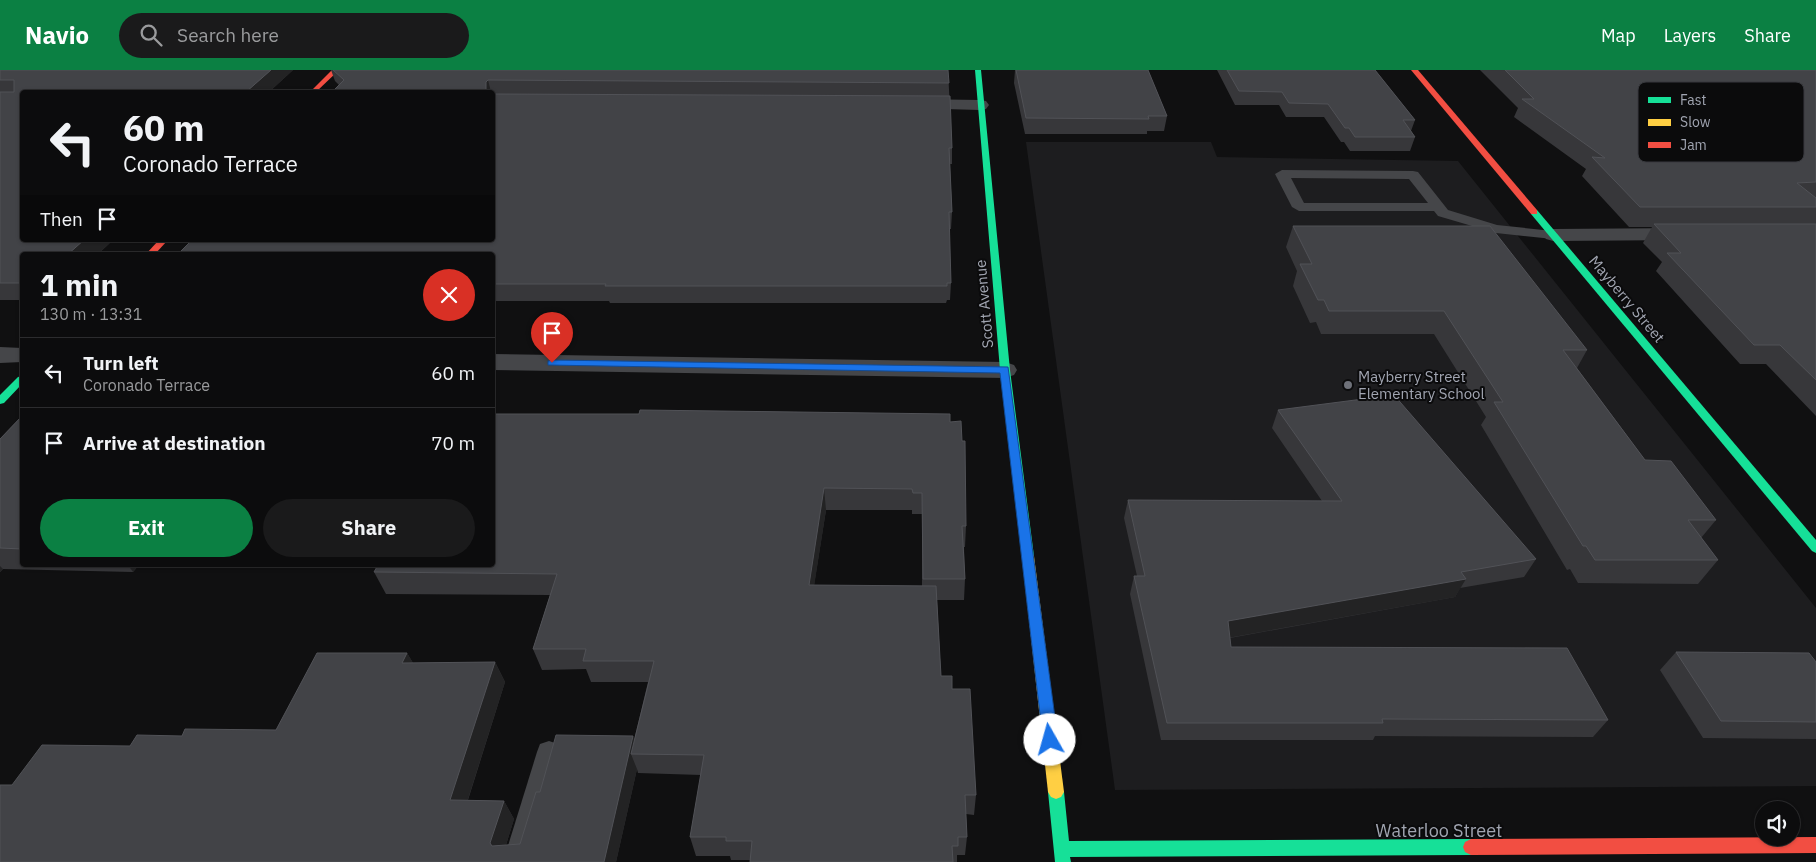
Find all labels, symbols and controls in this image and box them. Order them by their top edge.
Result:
search box [119,13,469,58]
text: Navio [25,19,89,51]
icon: search [137,21,165,49]
text: Search here [177,23,279,47]
text: Map [1601,24,1636,47]
text: Layers [1664,24,1716,47]
text: Share [1744,24,1791,47]
legend [1638,82,1804,162]
text: Fast [1680,91,1706,109]
text: 60 m [123,105,205,151]
icon: left [40,110,105,175]
text: Slow [1680,113,1711,131]
text: Jam [1680,136,1707,154]
text: Coronado Terrace [123,149,298,178]
icon: arrive [93,205,121,233]
text: Then [40,207,83,231]
street label: Mayberry Street [1585,252,1669,346]
street label: Scott Avenue [971,259,997,349]
text: 1 min [40,265,118,304]
button: close [423,269,475,321]
text: 130 m · 13:31 [40,304,142,324]
pin [531,312,573,363]
icon: arrive [538,319,566,347]
text: Turn left [83,351,159,375]
icon: left [40,359,68,387]
text: 60 m [431,361,475,385]
place label: Mayberry Street Elementary School [1358,367,1485,403]
text: Coronado Terrace [83,375,210,395]
marker: Mayberry Street Elementary School [1342,379,1354,391]
icon: arrive [40,429,68,457]
text: Arrive at destination [83,431,266,455]
text: 70 m [431,431,475,455]
button: Exit [40,499,253,557]
button: Share [263,499,475,557]
position arrow [1023,713,1075,765]
map controls [1755,801,1800,846]
button: sound [1755,801,1800,846]
street label: Waterloo Street [1376,819,1502,842]

